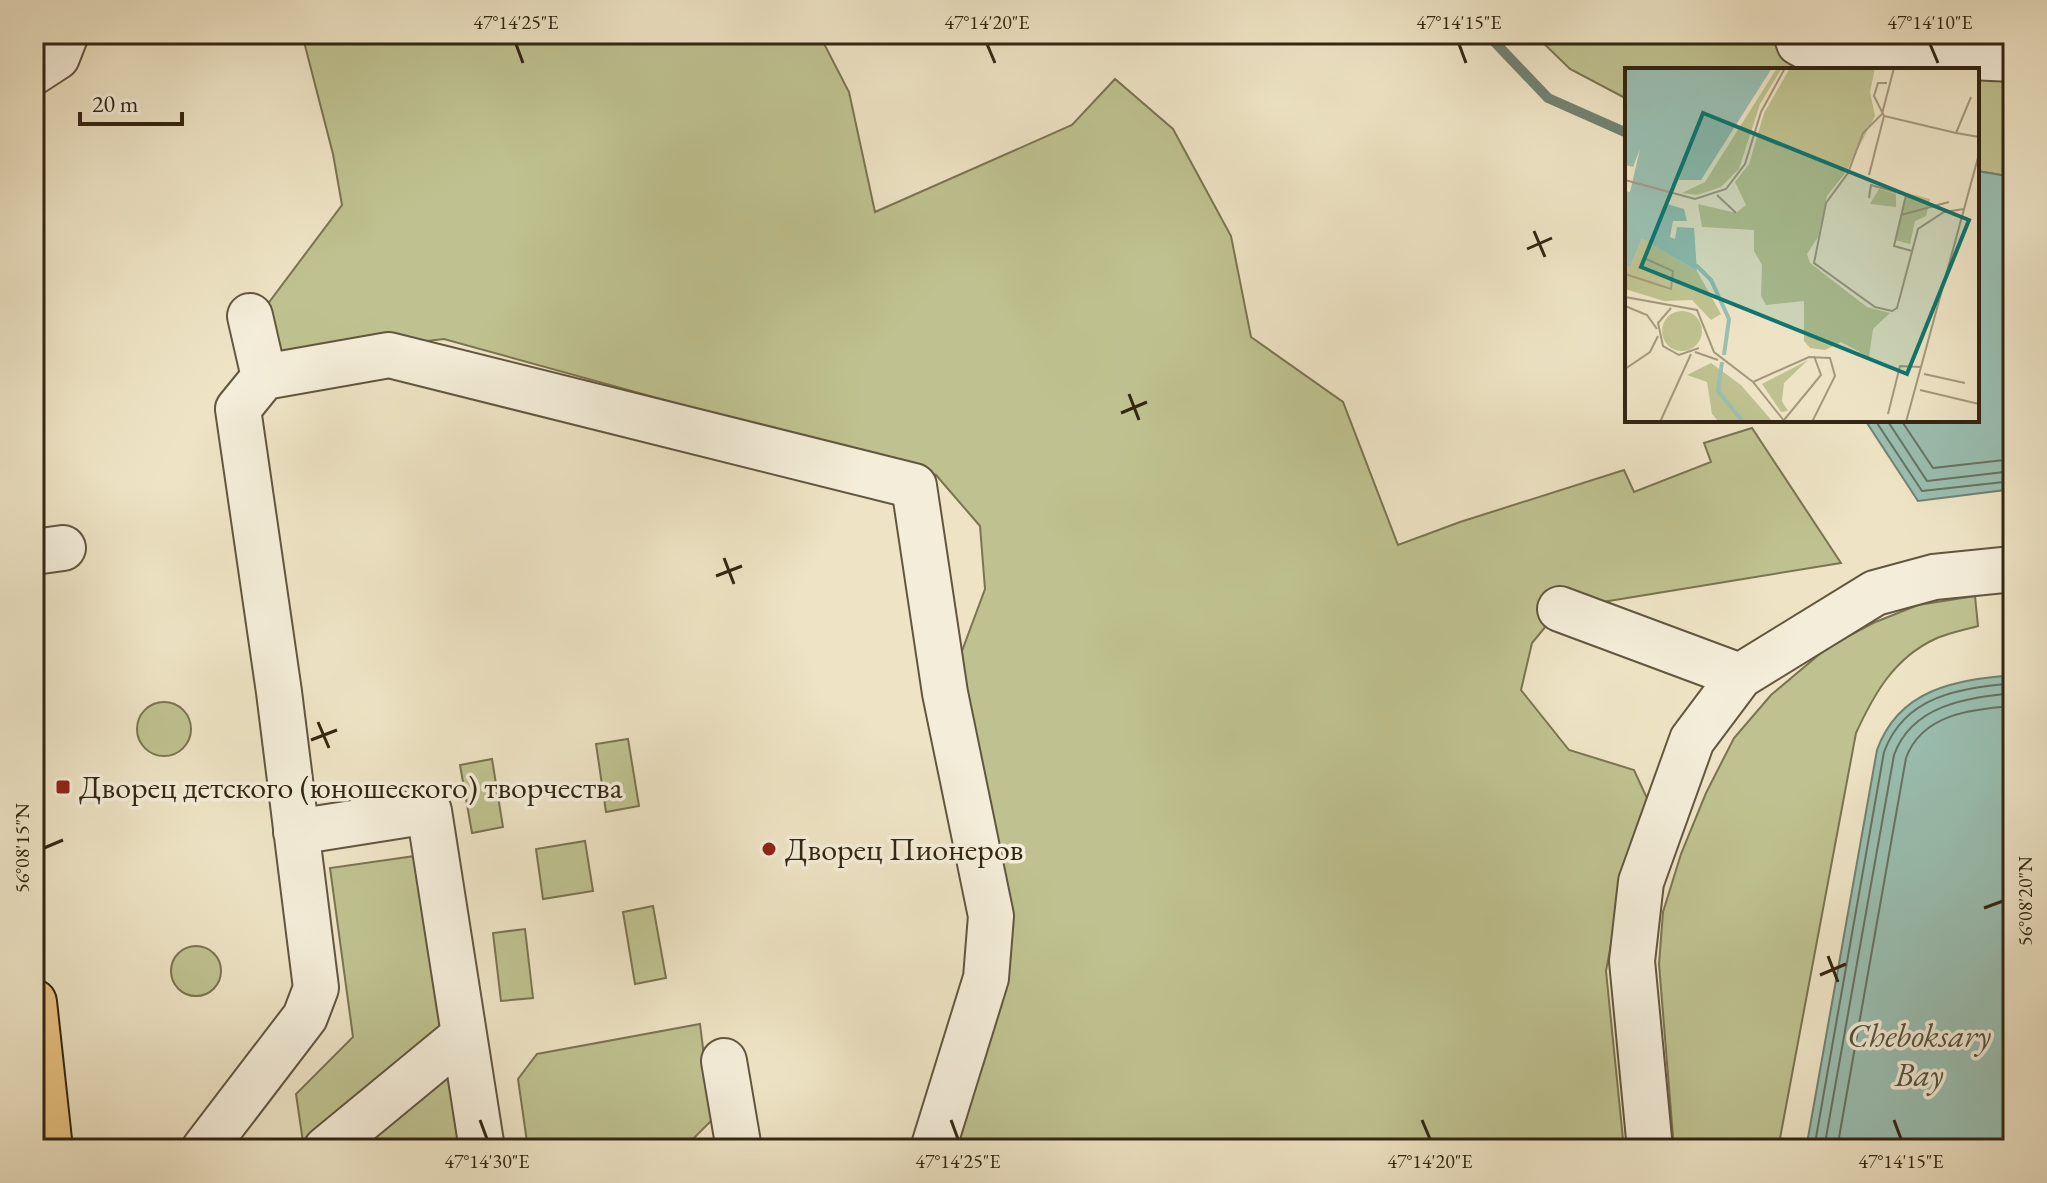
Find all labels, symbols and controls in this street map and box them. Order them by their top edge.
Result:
text: 47°14'25"E [473,9,559,35]
text: 47°14'20"E [944,9,1030,35]
text: 47°14'15"E [1416,9,1502,35]
text: 47°14'10"E [1887,9,1973,35]
inset map [1625,68,1979,422]
scale bar [80,76,182,126]
text: 20 m [92,88,139,119]
place label: Дворец детского (юношеского) творчества [79,766,623,808]
marker: Дворец детского (юношеского) творчества [54,778,72,796]
text: 56°08'15"N [9,803,35,893]
place label: Дворец Пионеров [785,828,1023,870]
marker: Дворец Пионеров [760,840,778,858]
text: 56°08'20"N [2012,856,2038,946]
water label: Cheboksary Bay [1847,1013,1991,1096]
text: 47°14'30"E [444,1148,530,1174]
text: 47°14'25"E [915,1148,1001,1174]
text: 47°14'20"E [1387,1148,1473,1174]
text: 47°14'15"E [1858,1148,1944,1174]

